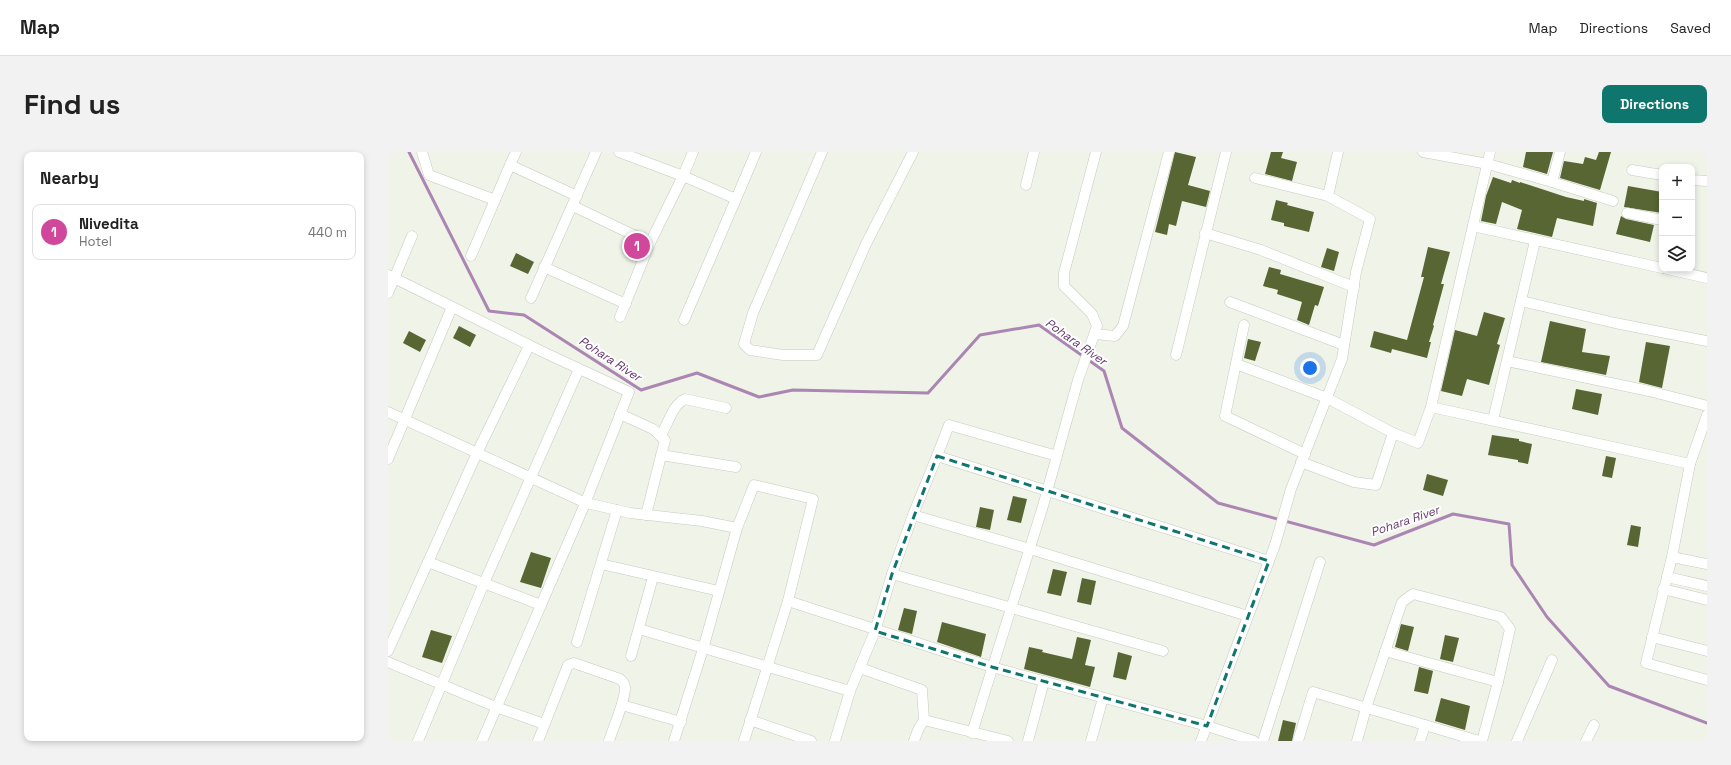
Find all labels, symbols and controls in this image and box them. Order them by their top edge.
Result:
text: Map [20,15,60,40]
text: Map [1528,19,1558,37]
text: Directions [1580,19,1648,37]
text: Saved [1670,19,1711,37]
button: Directions [1602,85,1707,123]
text: Find us [24,86,121,122]
map controls [1659,164,1695,272]
button: + [1659,164,1695,200]
text: Nearby [40,167,99,189]
button: − [1659,200,1695,236]
text: Nivedita [79,214,139,233]
text: 1 [51,224,57,241]
text: 440 m [308,224,347,241]
pin: 1 [624,231,650,261]
text: Hotel [79,233,112,250]
button: layers [1659,236,1695,272]
water label: Pohara River [1042,315,1111,370]
water label: Pohara River [576,333,646,386]
your location [1300,358,1320,378]
water label: Pohara River [1369,501,1443,540]

